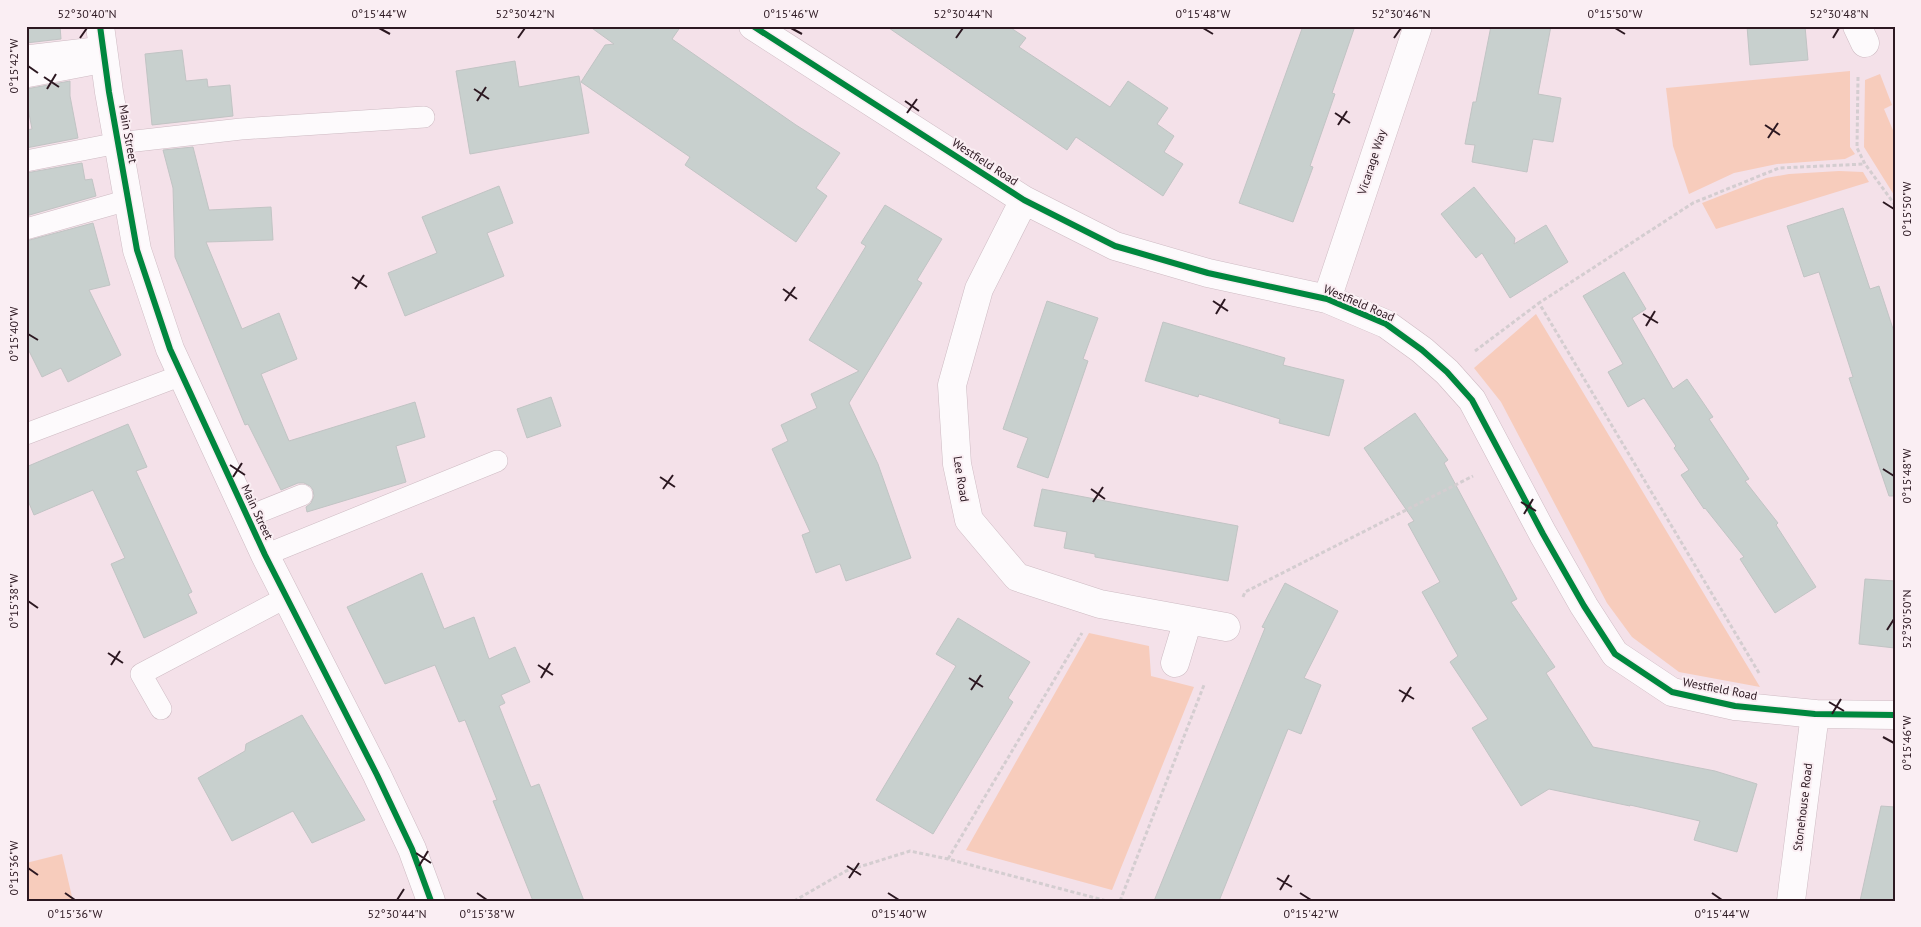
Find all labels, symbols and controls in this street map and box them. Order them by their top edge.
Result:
text: 52°30'40"N [57,6,117,21]
text: 0°15'44"W [352,6,406,21]
text: 52°30'42"N [495,6,555,21]
text: 0°15'46"W [764,6,818,21]
text: 52°30'44"N [933,6,993,21]
text: 0°15'48"W [1176,6,1230,21]
text: 52°30'46"N [1371,6,1431,21]
text: 0°15'50"W [1588,6,1642,21]
text: 52°30'48"N [1809,6,1869,21]
text: 0°15'42"W [6,39,21,93]
street label: Main Street [116,104,141,164]
street label: Vicarage Way [1354,127,1389,197]
street label: Westfield Road [949,135,1021,189]
text: 0°15'50"W [1899,182,1914,236]
street label: Westfield Road [1321,281,1397,324]
text: 0°15'40"W [6,307,21,361]
text: 0°15'48"W [1899,449,1914,503]
street label: Lee Road [950,455,973,503]
street label: Main Street [238,482,277,542]
text: 0°15'38"W [6,574,21,628]
text: 52°30'50"N [1899,589,1914,649]
street label: Westfield Road [1681,674,1759,703]
text: 0°15'46"W [1899,716,1914,770]
street label: Stonehouse Road [1790,762,1815,852]
text: 0°15'36"W [6,841,21,895]
text: 0°15'36"W [48,906,102,921]
text: 52°30'44"N [367,906,427,921]
text: 0°15'38"W [460,906,514,921]
text: 0°15'40"W [872,906,926,921]
text: 0°15'42"W [1284,906,1338,921]
text: 0°15'44"W [1695,906,1749,921]

